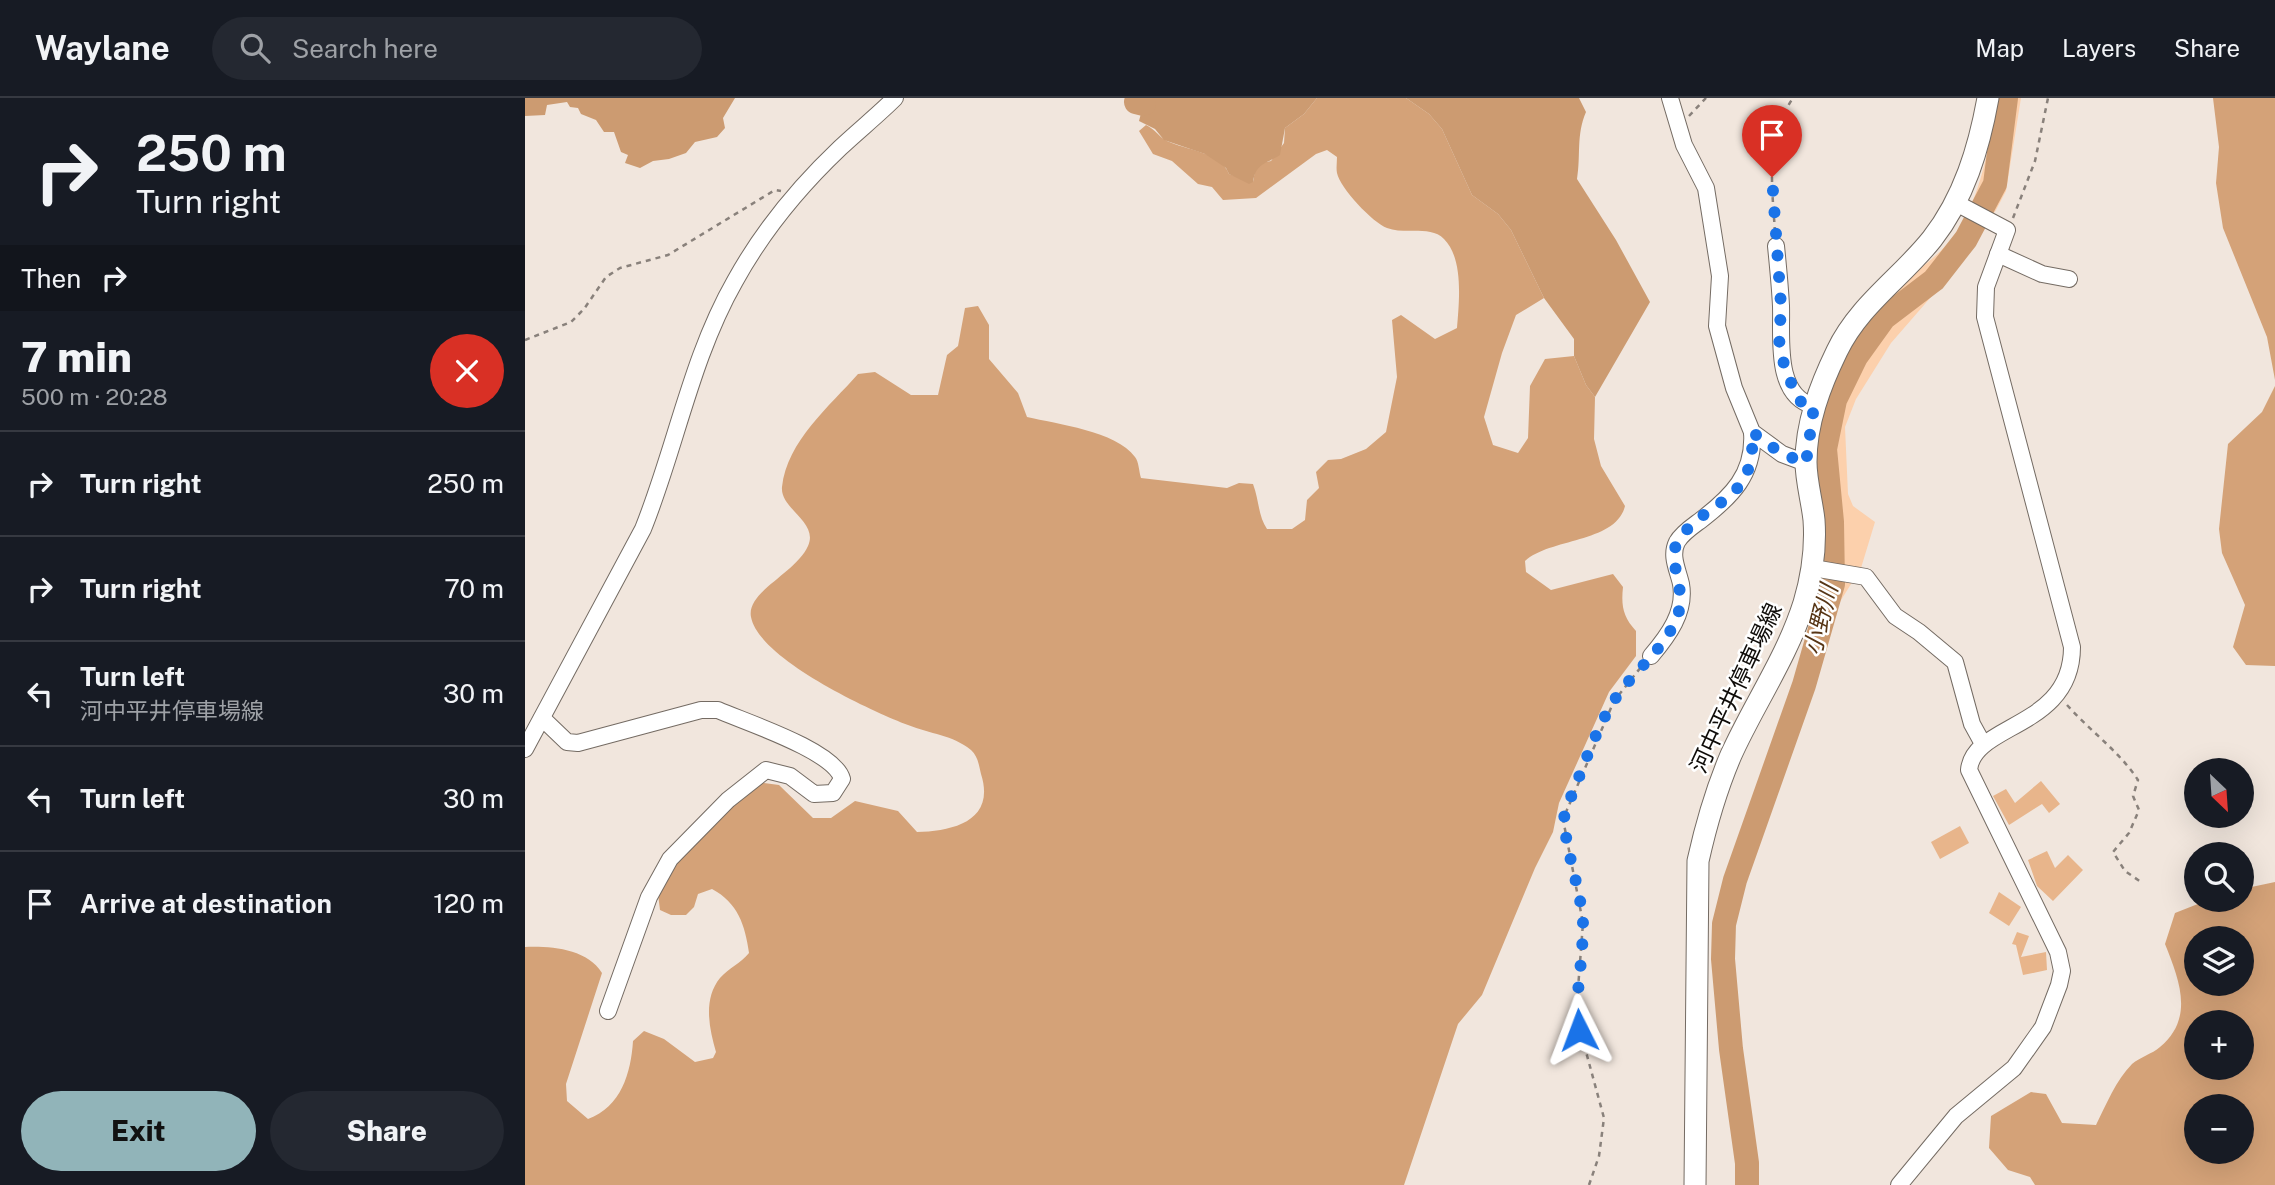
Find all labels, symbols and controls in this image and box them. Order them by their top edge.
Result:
search box [212,17,702,80]
text: Waylane [35,29,170,67]
icon: search [236,29,274,67]
text: Search here [292,33,438,64]
text: Map [1975,34,2024,62]
text: Layers [2062,34,2136,62]
text: Share [2174,34,2240,62]
pin [1742,105,1802,177]
icon: arrive [1753,116,1791,154]
text: 250 m [136,124,287,182]
icon: right [21,126,112,217]
text: Turn right [136,183,281,220]
icon: right [95,259,133,297]
text: Then [21,263,81,294]
text: 7 min [21,332,132,381]
button: close [430,334,504,408]
text: 500 m · 20:28 [21,383,168,410]
icon: right [21,465,59,503]
text: Turn right [80,468,202,499]
text: 250 m [427,468,504,499]
icon: right [21,570,59,608]
text: Turn right [80,573,202,604]
text: 70 m [444,573,504,604]
water label: 小野川 [1798,579,1843,658]
street label: 河中平井停車場線 [1684,599,1787,777]
text: Turn left [80,661,185,692]
icon: left [21,675,59,713]
text: 30 m [443,678,504,709]
text: 河中平井停車場線 [80,697,264,724]
north arrow [2184,758,2254,828]
map controls [2184,758,2254,1164]
icon: left [21,780,59,818]
text: Turn left [80,783,185,814]
text: 30 m [443,783,504,814]
button: search [2184,842,2254,912]
icon: arrive [21,885,59,923]
text: Arrive at destination [80,888,332,919]
text: 120 m [433,888,504,919]
button: layers [2184,926,2254,996]
position arrow [1542,993,1616,1067]
button: + [2184,1010,2254,1080]
button: Exit [21,1091,256,1171]
button: Share [270,1091,504,1171]
button: − [2184,1094,2254,1164]

